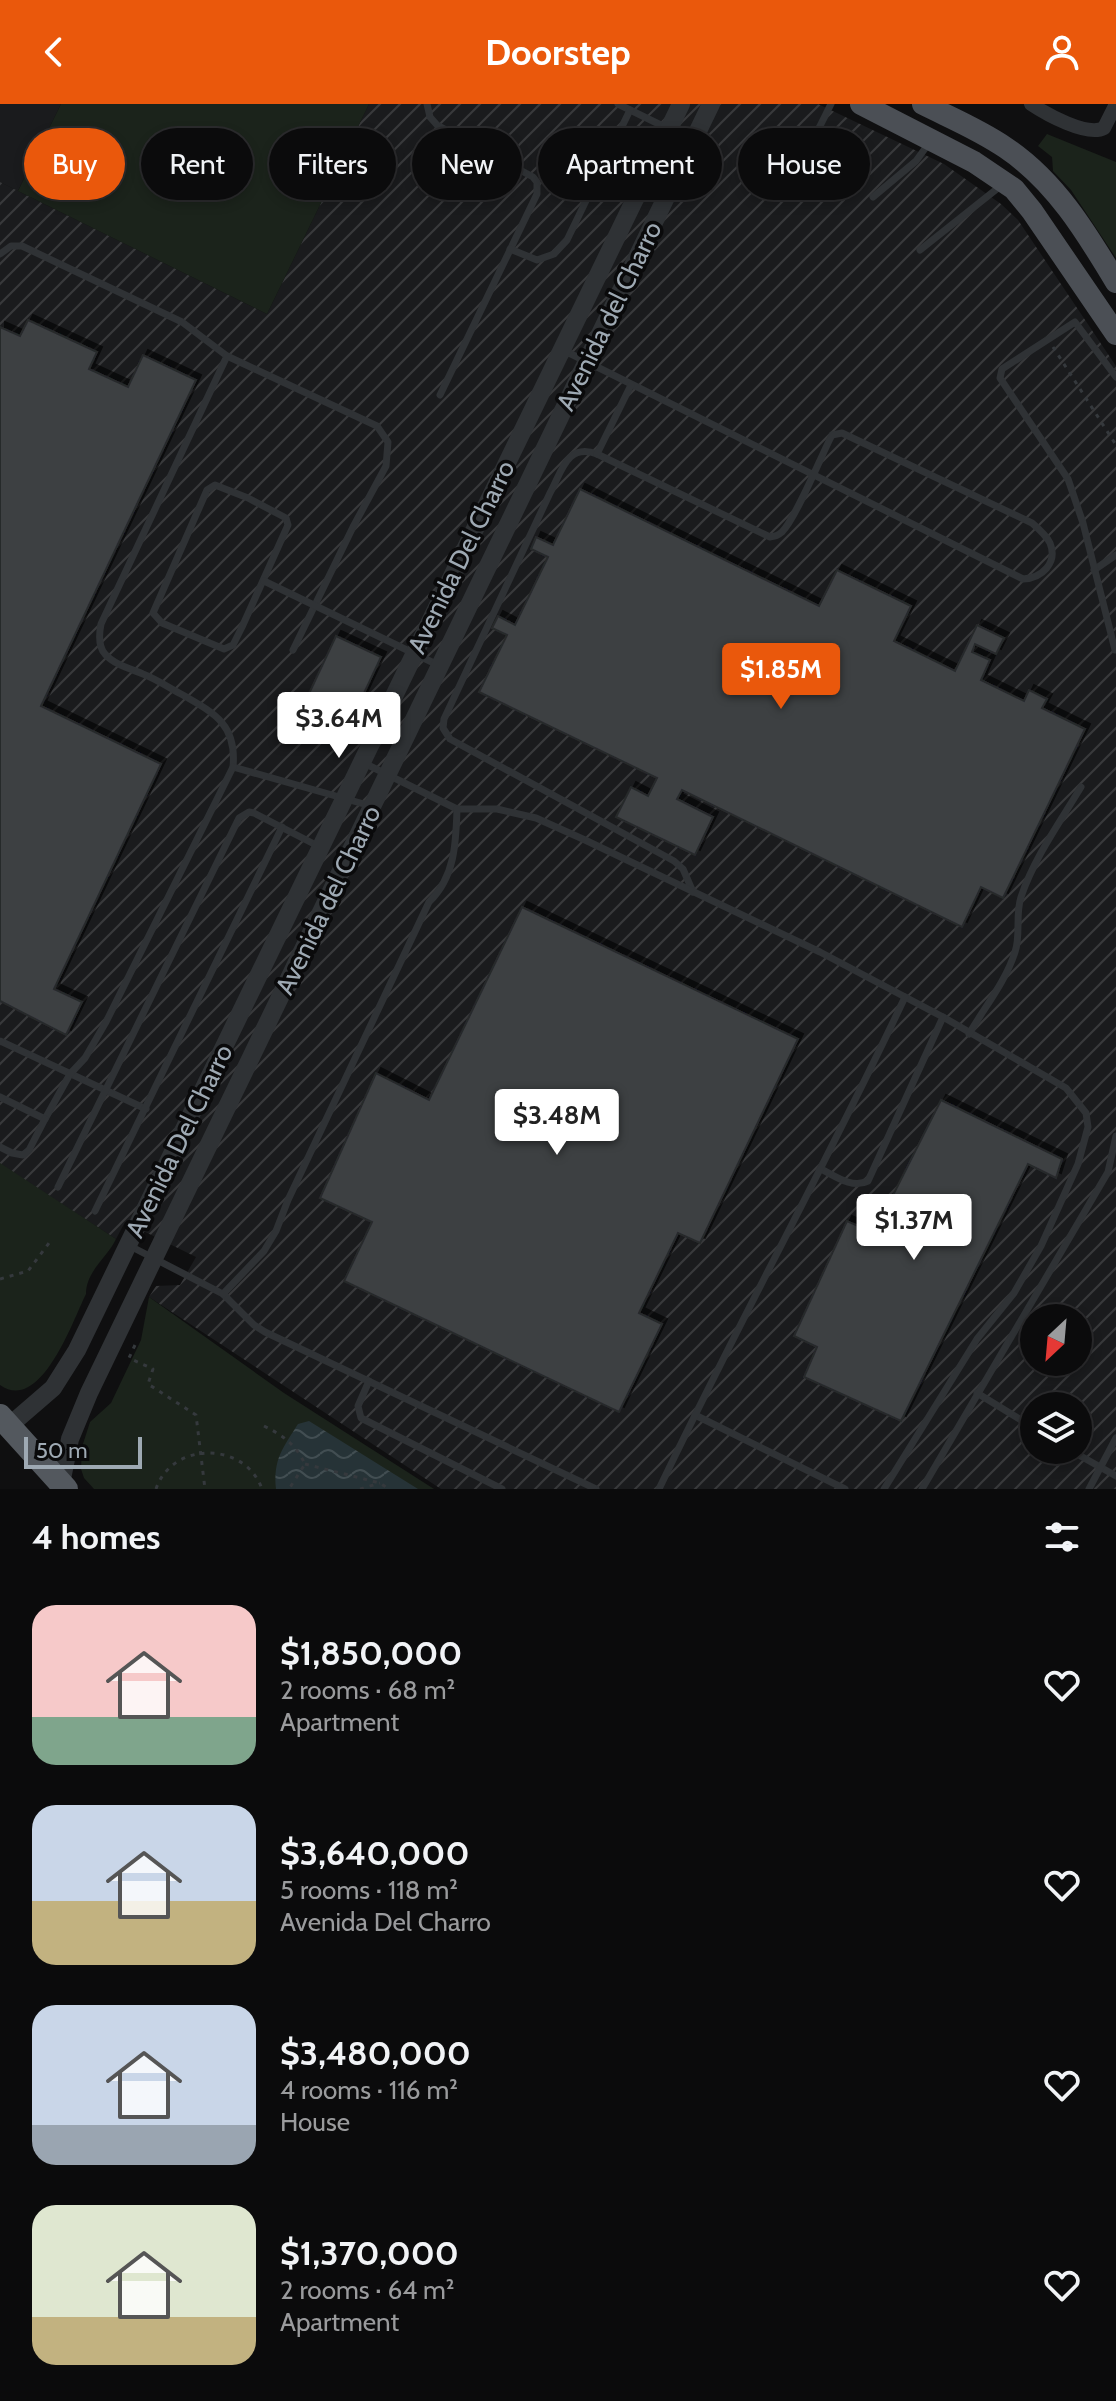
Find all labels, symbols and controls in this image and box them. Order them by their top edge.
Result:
icon: back [32,30,76,74]
text: Doorstep [485,30,631,74]
icon: person [1040,30,1084,74]
chip: Buy [24,128,125,200]
chip: Rent [141,128,253,200]
chip: Filters [269,128,396,200]
chip: New [412,128,522,200]
chip: Apartment [538,128,722,200]
chip: House [738,128,870,200]
street label: Avenida del Charro [549,216,669,416]
street label: Avenida Del Charro [400,455,522,659]
pin: $1.85M [716,643,846,711]
text: $1.85M [740,653,822,685]
pin: $3.64M [274,692,404,760]
text: $3.64M [295,702,383,734]
street label: Avenida del Charro [268,800,388,1000]
street label: Avenida Del Charro [118,1039,240,1243]
pin: $3.48M [492,1089,622,1157]
text: $3.48M [513,1099,601,1131]
pin: $1.37M [849,1194,979,1262]
text: $1.37M [875,1204,953,1236]
north arrow [1020,1304,1092,1376]
map controls [1020,1304,1092,1464]
button: layers [1020,1392,1092,1464]
scale bar [24,1433,142,1469]
text: 50 m [36,1437,88,1464]
icon: filters [1040,1515,1084,1559]
text: 4 homes [32,1516,160,1558]
text: $1,850,000 [280,1632,462,1674]
icon: home [96,1637,192,1733]
icon: heart [1040,1663,1084,1707]
text: 2 rooms · 68 m² [280,1674,455,1706]
text: Apartment [280,1706,399,1738]
text: $3,640,000 [280,1832,469,1874]
icon: home [96,1837,192,1933]
icon: heart [1040,1863,1084,1907]
text: 5 rooms · 118 m² [280,1874,458,1906]
text: Avenida Del Charro [280,1906,491,1938]
text: $3,480,000 [280,2032,471,2074]
icon: home [96,2037,192,2133]
icon: heart [1040,2063,1084,2107]
text: 4 rooms · 116 m² [280,2074,458,2106]
text: House [280,2106,350,2138]
text: $1,370,000 [280,2232,459,2274]
icon: home [96,2237,192,2333]
icon: heart [1040,2263,1084,2307]
text: 2 rooms · 64 m² [280,2274,455,2306]
text: Apartment [280,2306,399,2338]

